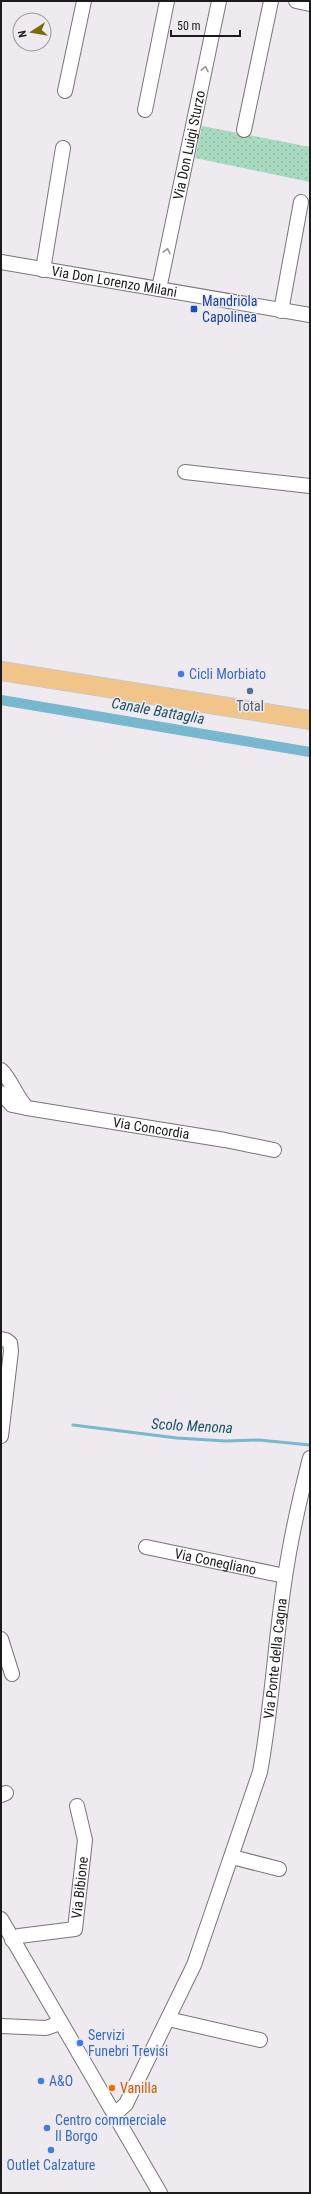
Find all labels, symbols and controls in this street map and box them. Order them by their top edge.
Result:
north arrow [12,12,52,52]
scale bar [171,12,240,38]
text: 50 m [177,19,201,33]
text: N [16,29,30,39]
one-way arrow [200,66,209,72]
street label: Via Don Luigi Sturzo [170,89,208,201]
one-way arrow [162,248,170,254]
street label: Via Don Lorenzo Milani [50,263,178,300]
place label: Mandriola Capolinea [202,293,257,325]
marker: Mandriola Capolinea [189,304,199,314]
place label: Cicli Morbiato [189,666,266,682]
marker: Cicli Morbiato [176,669,186,679]
marker: Total [245,686,255,696]
water label: Canale Battaglia [110,694,206,728]
place label: Total [236,698,264,714]
street label: Via Concordia [112,1114,191,1142]
water label: Scolo Menona [151,1415,233,1437]
street label: Via Conegliano [173,1545,258,1578]
street label: Via Ponte della Cagna [260,1597,290,1720]
street label: Via Bibione [68,1855,91,1920]
place label: Servizi Funebri Trevisi [88,2027,168,2059]
marker: Servizi Funebri Trevisi [75,2038,85,2048]
place label: A&O [49,2073,73,2089]
marker: A&O [36,2076,46,2086]
place label: Vanilla [120,2080,157,2096]
marker: Vanilla [107,2083,117,2093]
place label: Centro commerciale Il Borgo [55,2112,167,2144]
marker: Centro commerciale Il Borgo [42,2123,52,2133]
marker: Outlet Calzature [46,2145,56,2155]
place label: Outlet Calzature [7,2157,96,2173]

